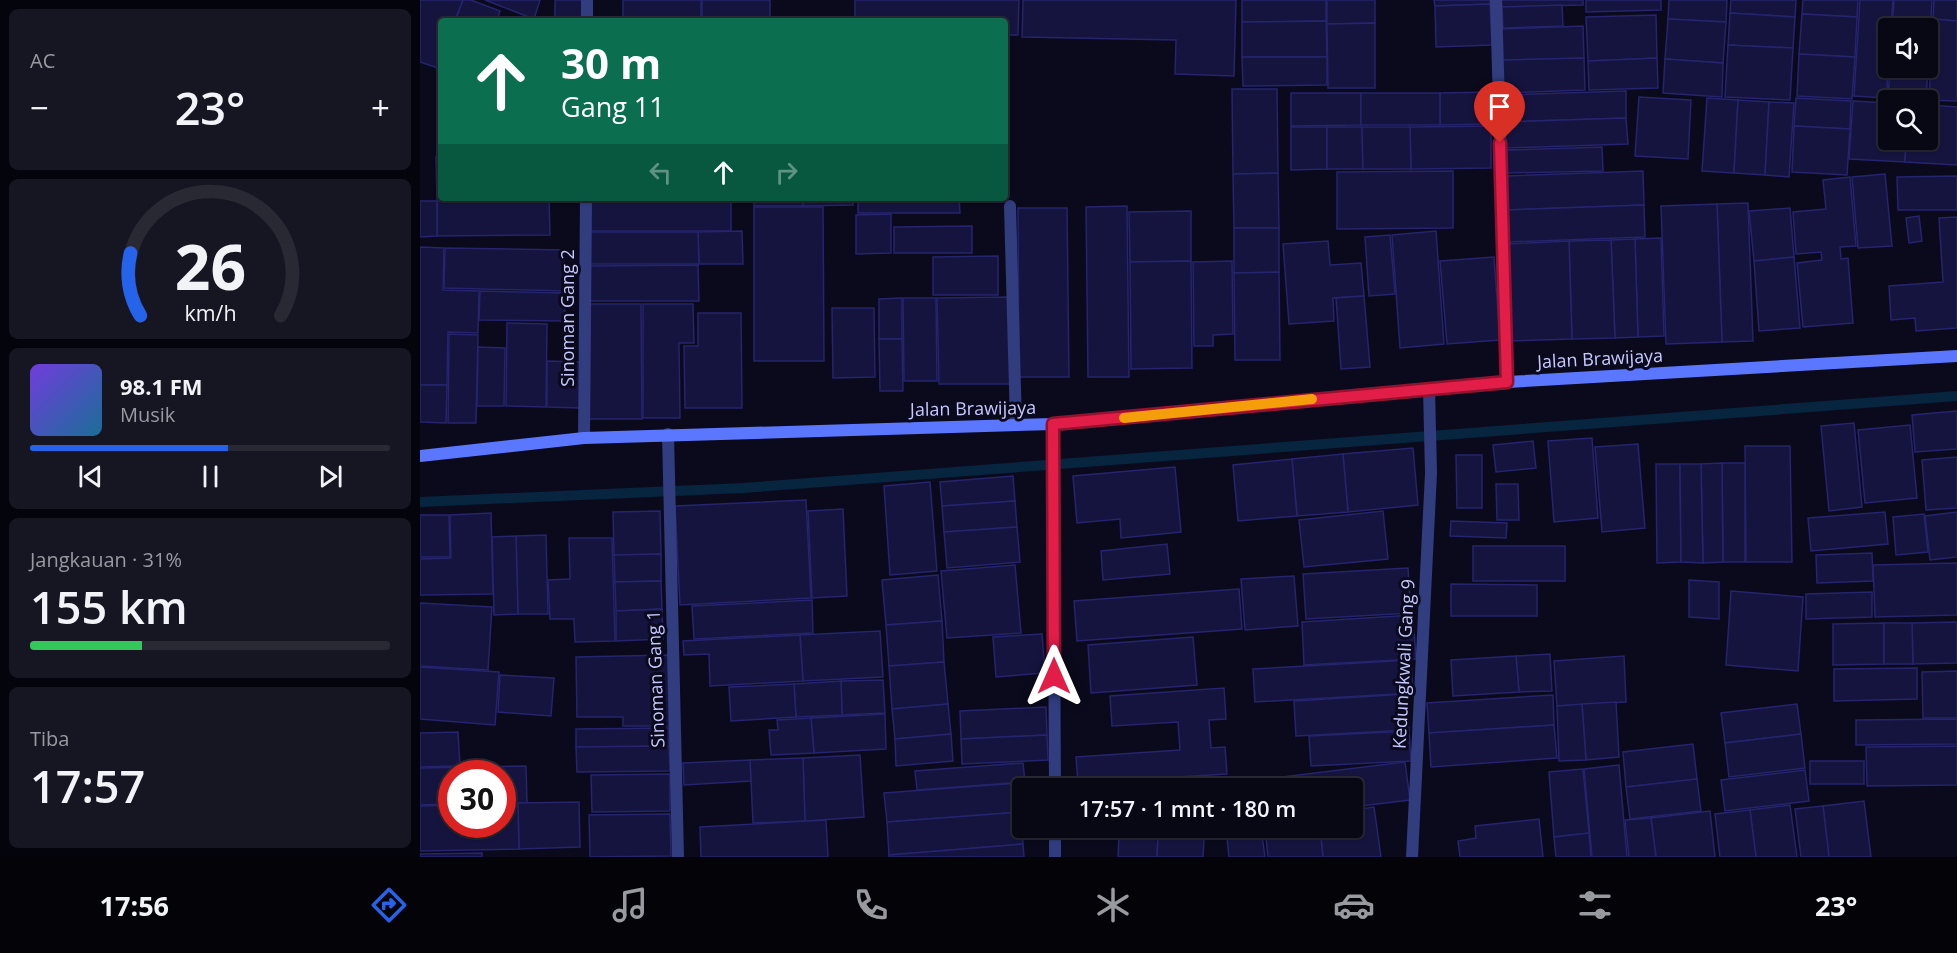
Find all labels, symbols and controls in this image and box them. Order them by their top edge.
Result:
map controls [1878,18,1938,150]
button: sound [1878,18,1938,78]
text: 30 m [561,34,661,91]
icon: ahead [462,42,540,120]
text: AC [30,47,55,74]
text: 23° [175,77,245,138]
pin [1474,81,1525,143]
text: − [30,85,49,130]
text: + [371,85,390,130]
text: Gang 11 [561,88,665,125]
icon: arrive [1483,90,1516,123]
button: search [1878,90,1938,150]
icon: left [644,156,677,189]
icon: ahead [707,156,740,189]
icon: right [770,156,803,189]
text: 26 [174,223,246,308]
street label: Sinoman Gang 2 [555,249,579,387]
text: km/h [184,298,236,327]
street label: Jalan Brawijaya [1534,343,1664,373]
text: 98.1 FM [120,371,203,401]
street label: Jalan Brawijaya [908,395,1036,421]
text: Musik [120,401,175,428]
icon: previous [74,460,107,493]
icon: pause [194,460,227,493]
icon: next [314,460,347,493]
text: Jangkauan · 31% [30,546,182,573]
text: 155 km [30,576,188,637]
street label: Kedungkwali Gang 9 [1387,578,1419,750]
street label: Sinoman Gang 1 [641,610,669,748]
position arrow [1022,644,1086,708]
text: Tiba [30,725,69,752]
text: 17:57 [30,755,145,816]
speed limit sign: 30 [438,760,516,838]
text: 17:57 · 1 mnt · 180 m [1079,793,1296,823]
icon: directions [368,884,410,926]
icon: music [609,884,651,926]
icon: phone [850,884,892,926]
icon: climate [1092,884,1134,926]
icon: car [1333,884,1375,926]
icon: filters [1574,884,1616,926]
text: 17:56 [100,887,169,924]
text: 23° [1815,887,1857,924]

